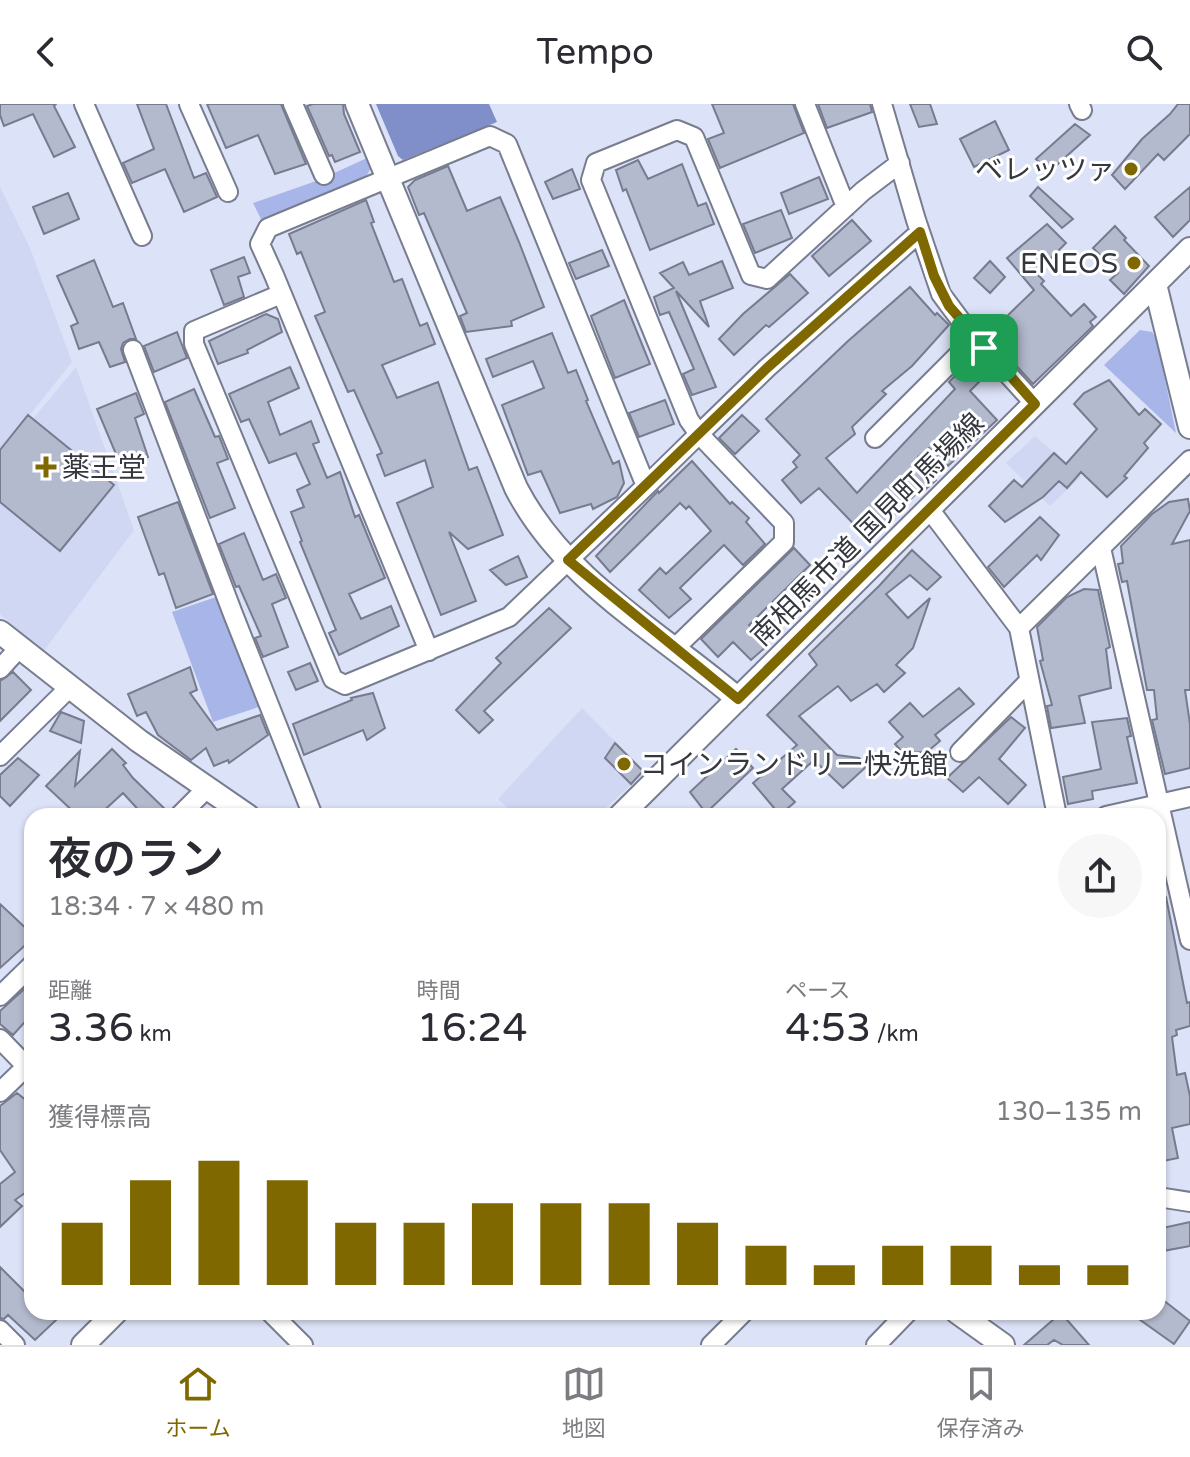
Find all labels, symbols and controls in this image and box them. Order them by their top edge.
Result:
icon: back [24,30,68,74]
icon: search [1122,30,1166,74]
text: Tempo [536,31,654,74]
place label: ベレッツァ [975,153,1115,187]
marker: ベレッツァ [1122,160,1140,178]
place label: ENEOS [1020,247,1118,281]
marker: ENEOS [1125,254,1143,272]
pin [950,314,1018,382]
icon: arrive [962,326,1006,370]
street label: 南相馬市道 国見町馬場線 [744,406,991,653]
place label: 薬王堂 [62,451,146,485]
marker: 薬王堂 [37,458,55,476]
place label: コインランドリー快洗館 [640,748,948,782]
marker: コインランドリー快洗館 [615,755,633,773]
text: 夜のラン [48,834,224,887]
button: share [1058,834,1142,918]
text: 18:34 · 7 × 480 m [48,891,264,922]
text: 距離 [48,978,92,1004]
text: 時間 [417,978,461,1004]
text: ペース [785,978,850,1004]
text: 3.36 [48,1004,134,1052]
text: 16:24 [417,1004,528,1052]
text: 4:53 [785,1004,871,1052]
text: km [134,1021,172,1047]
text: /km [871,1021,919,1047]
text: 130–135 m [996,1096,1142,1127]
text: 獲得標高 [48,1102,152,1133]
tab: ホーム [165,1362,231,1442]
tab: 地図 [562,1362,606,1442]
tab: 保存済み [937,1362,1025,1442]

